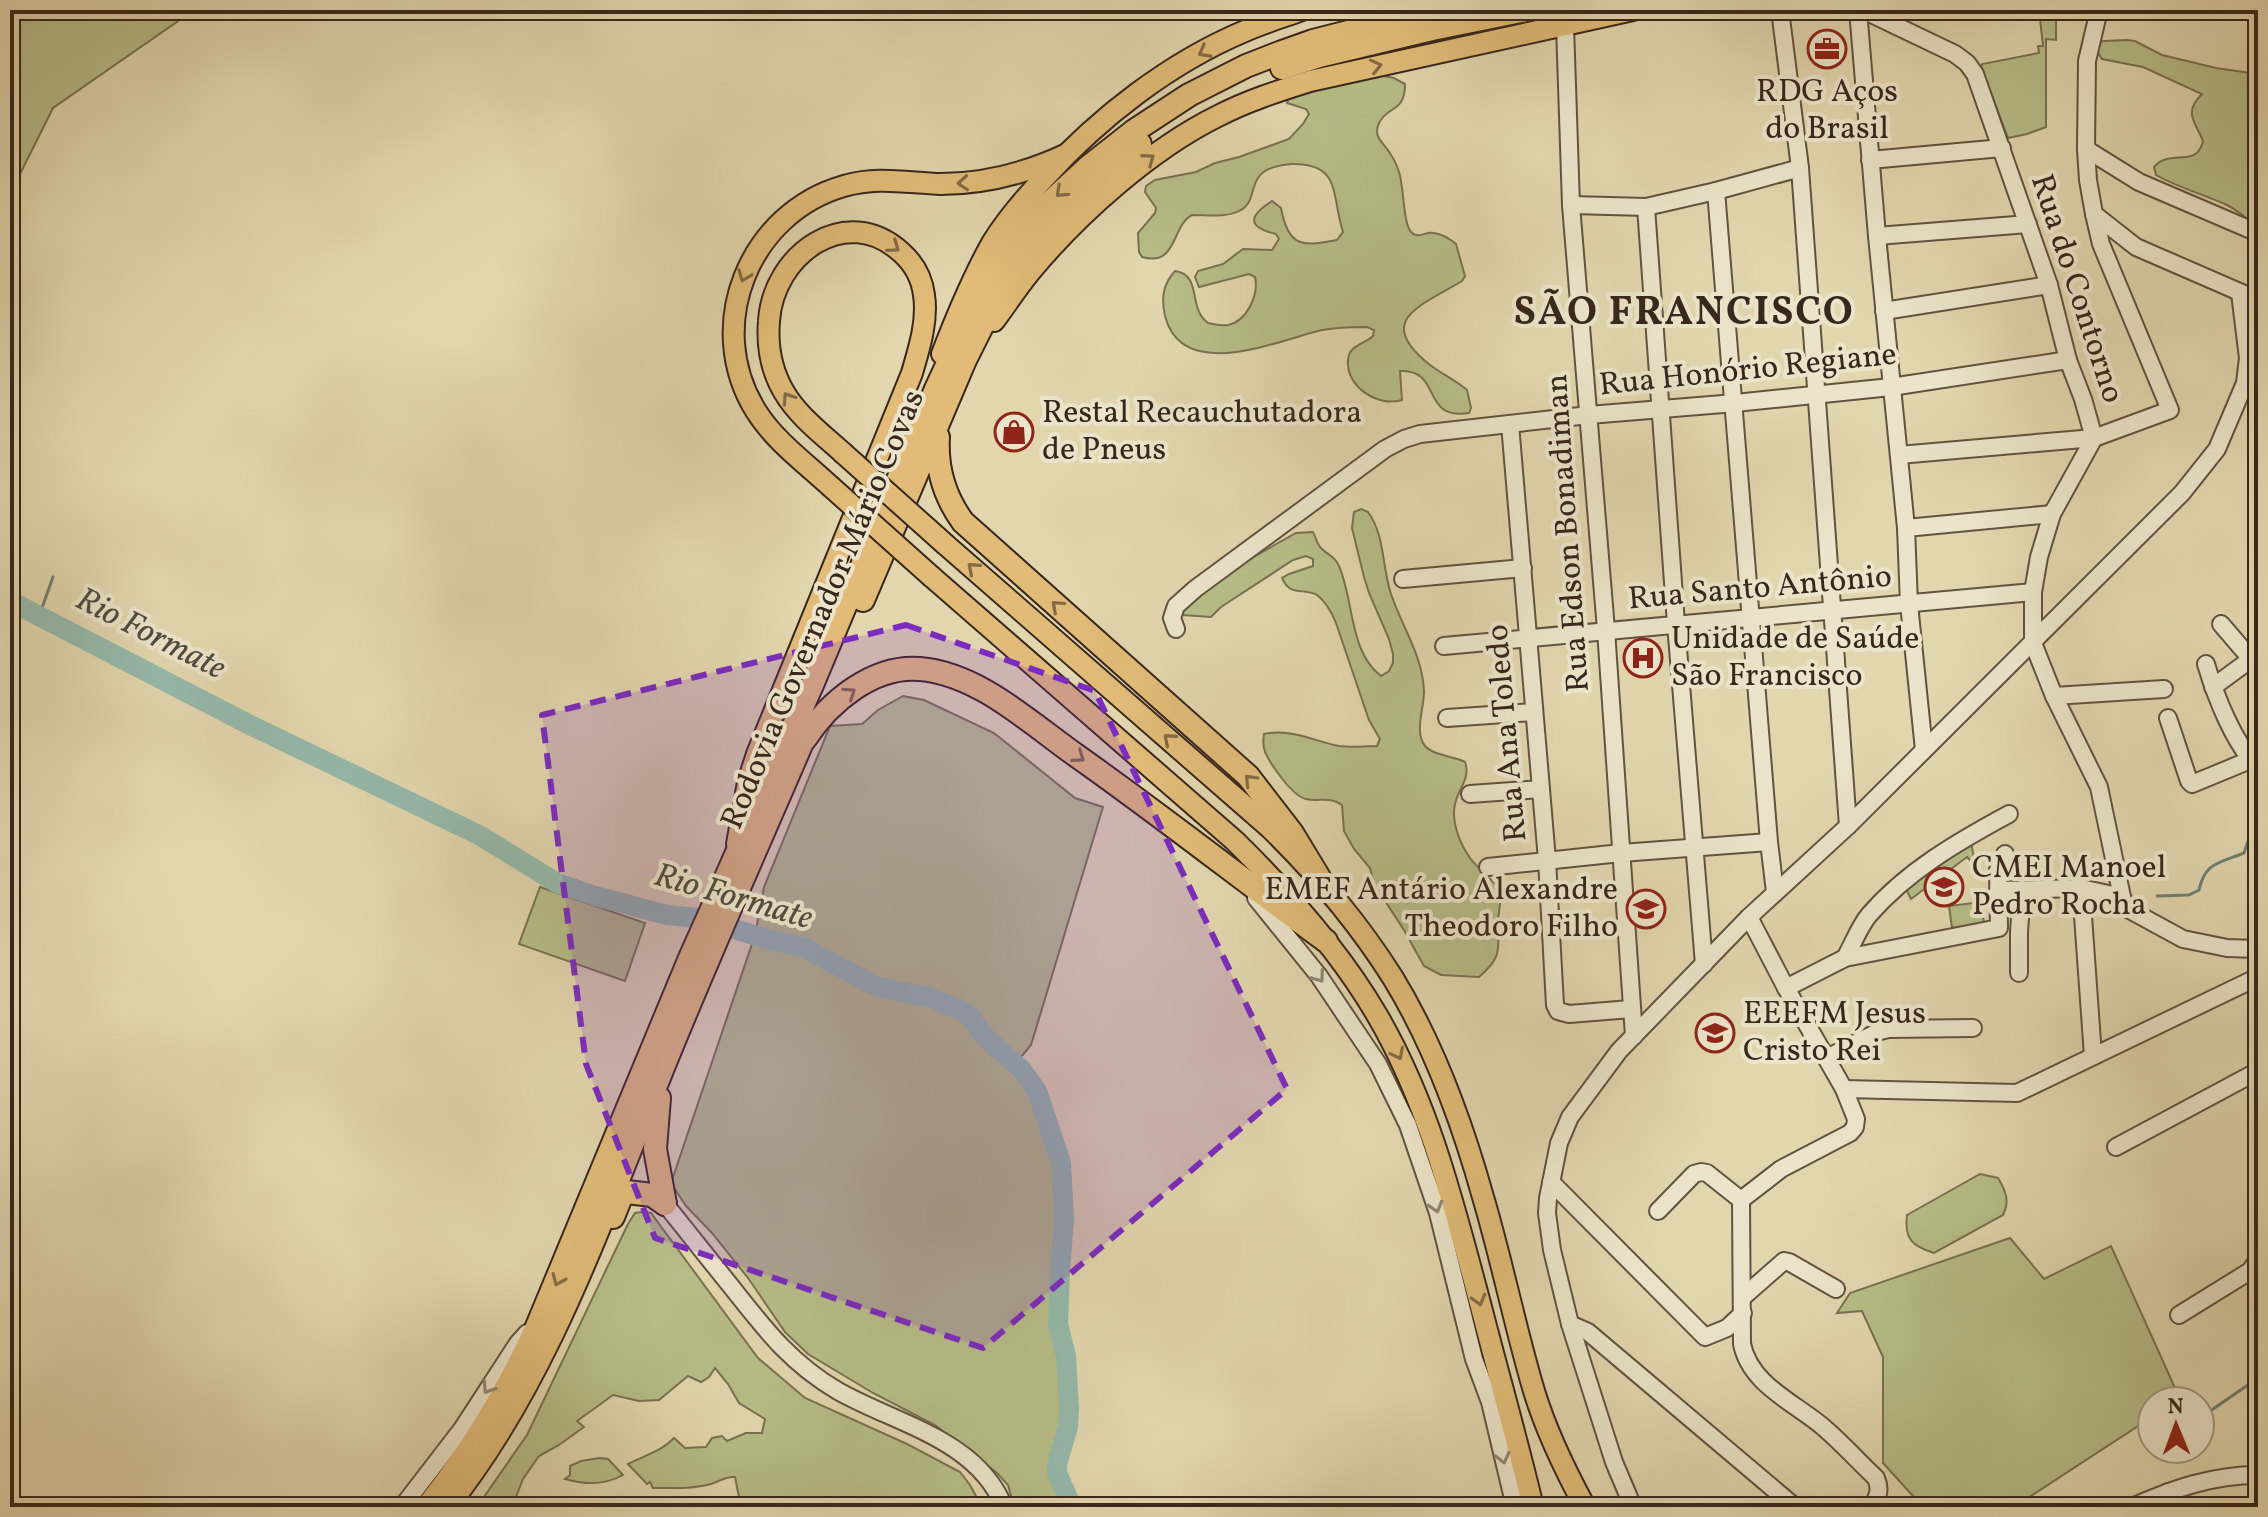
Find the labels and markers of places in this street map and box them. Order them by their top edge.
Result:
office icon: RDG Aços do Brasil [1806,28,1848,70]
place label: RDG Aços do Brasil [1756,71,1898,152]
place label: Restal Recauchutadora de Pneus [1042,392,1362,473]
shop icon: Restal Recauchutadora de Pneus [993,411,1035,453]
place label: Unidade de Saúde São Francisco [1671,618,1919,699]
hospital icon: Unidade de Saúde São Francisco [1622,637,1664,679]
place label: CMEI Manoel Pedro Rocha [1972,847,2166,928]
school or university icon: CMEI Manoel Pedro Rocha [1923,866,1965,908]
place label: EMEF Antário Alexandre Theodoro Filho [1265,869,1618,950]
school or university icon: EMEF Antário Alexandre Theodoro Filho [1625,888,1667,930]
place label: EEEFM Jesus Cristo Rei [1743,993,1926,1074]
school or university icon: EEEFM Jesus Cristo Rei [1694,1012,1736,1054]

